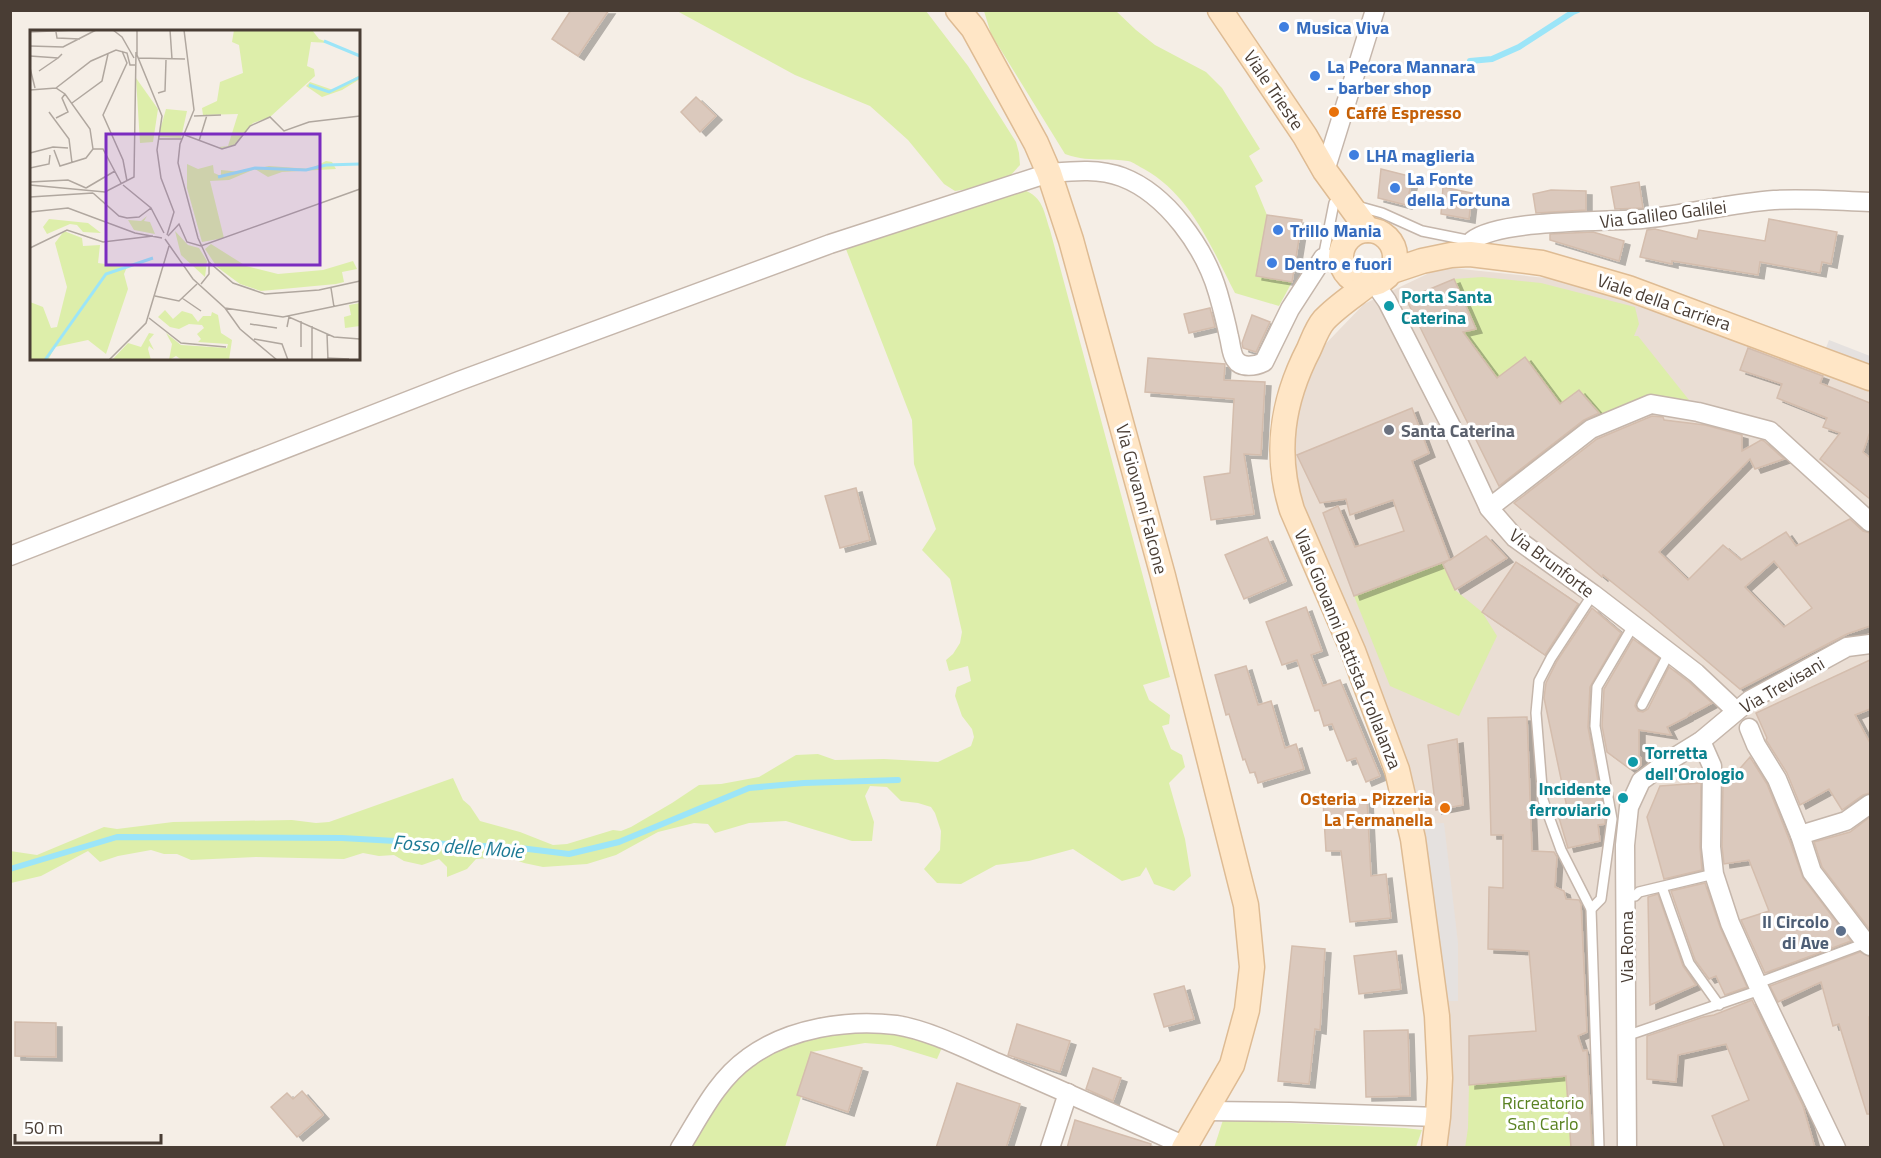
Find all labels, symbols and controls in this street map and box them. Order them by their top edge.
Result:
place label: Musica Viva [1296,14,1389,41]
marker: Musica Viva [1277,20,1291,34]
inset map [30,30,360,360]
street label: Viale Trieste [1237,44,1311,136]
place label: La Pecora Mannara - barber shop [1327,53,1475,101]
marker: La Pecora Mannara - barber shop [1308,69,1322,83]
place label: Caffé Espresso [1346,99,1462,126]
marker: Caffé Espresso [1327,105,1341,119]
place label: LHA maglieria [1366,142,1475,169]
marker: LHA maglieria [1347,148,1361,162]
place label: La Fonte della Fortuna [1407,165,1510,213]
marker: La Fonte della Fortuna [1388,181,1402,195]
street label: Via Galileo Galilei [1598,193,1728,235]
place label: Trillo Mania [1290,217,1382,244]
marker: Trillo Mania [1271,223,1285,237]
place label: Dentro e fuori [1284,250,1392,277]
marker: Dentro e fuori [1265,256,1279,270]
street label: Viale della Carriera [1593,266,1735,338]
place label: Porta Santa Caterina [1401,283,1492,331]
marker: Porta Santa Caterina [1382,299,1396,313]
place label: Santa Caterina [1401,417,1515,444]
street label: Via Giovanni Falcone [1109,421,1175,577]
marker: Santa Caterina [1382,423,1396,437]
street label: Via Brunforte [1504,522,1600,604]
street label: Viale Giovanni Battista Crollalanza [1287,525,1409,773]
street label: Via Trevisani [1735,650,1829,720]
place label: Torretta dell'Orologio [1645,739,1744,787]
marker: Torretta dell'Orologio [1626,755,1640,769]
place label: Incidente ferroviario [1529,775,1611,823]
place label: Osteria - Pizzeria La Fermanella [1300,785,1433,833]
marker: Incidente ferroviario [1616,791,1630,805]
marker: Osteria - Pizzeria La Fermanella [1438,801,1452,815]
water label: Fosso delle Moie [392,826,526,866]
place label: Il Circolo di Ave [1762,908,1829,956]
street label: Via Roma [1613,911,1640,983]
marker: Il Circolo di Ave [1834,924,1848,938]
park label: Ricreatorio San Carlo [1502,1089,1584,1137]
scale bar [15,1107,160,1145]
text: 50 m [24,1114,63,1141]

